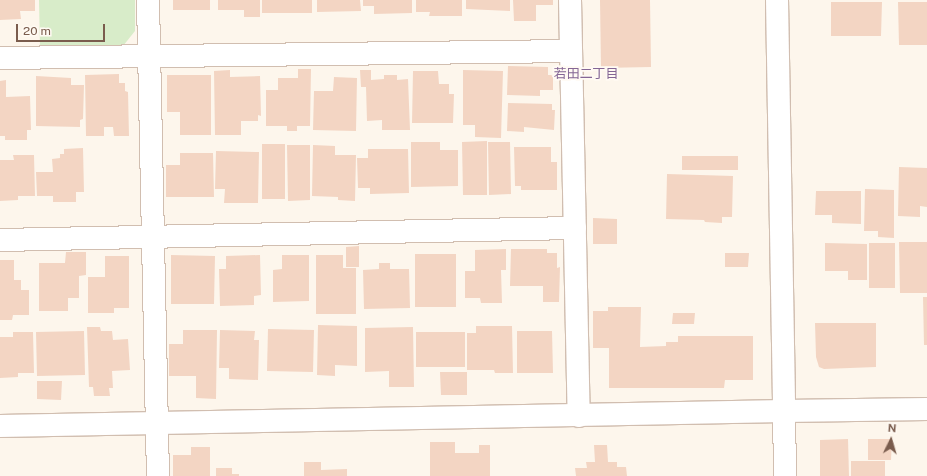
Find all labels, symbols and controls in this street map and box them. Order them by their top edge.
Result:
scale bar [18,16,107,42]
text: 20 m [23,24,51,38]
district label: 若田二丁目 [554,66,618,82]
north arrow [871,420,911,460]
text: N [887,422,897,434]

